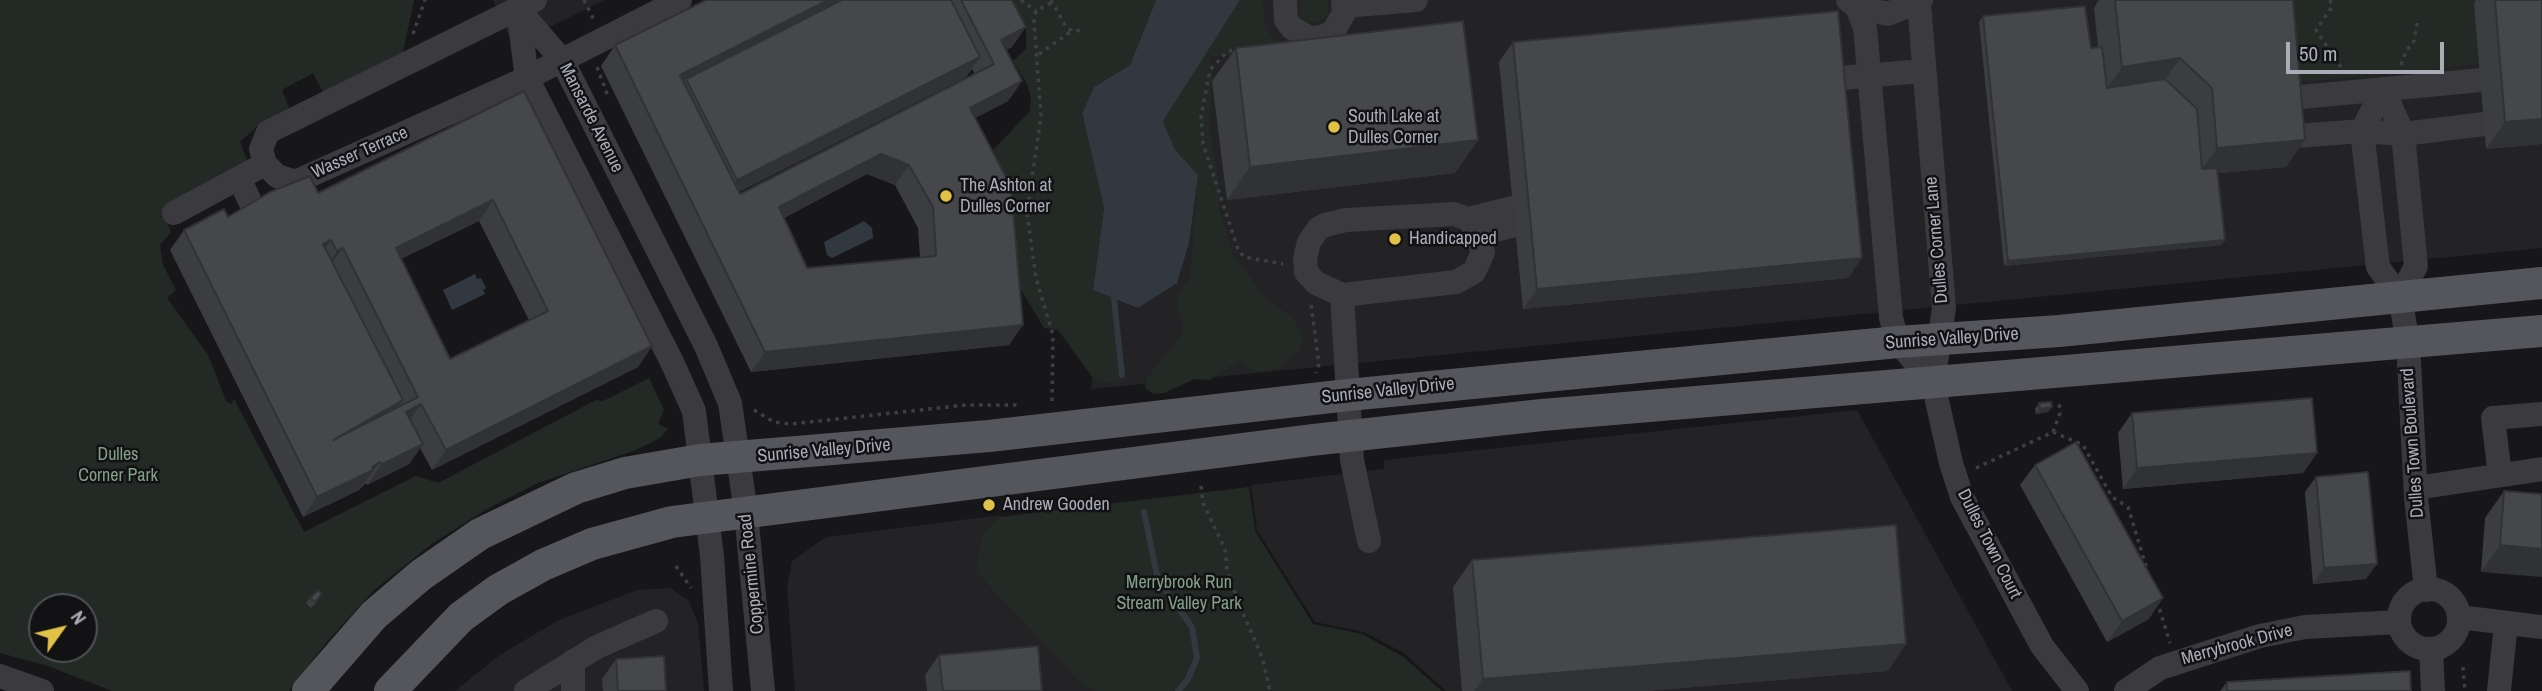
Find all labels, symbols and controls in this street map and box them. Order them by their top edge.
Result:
scale bar [2290,28,2448,72]
text: 50 m [2299,39,2337,68]
street label: Mansarde Avenue [554,60,628,176]
place label: South Lake at Dulles Corner [1348,106,1439,148]
marker: South Lake at Dulles Corner [1326,119,1342,135]
street label: Wasser Terrace [309,122,411,184]
place label: The Ashton at Dulles Corner [960,175,1052,218]
street label: Dulles Corner Lane [1921,176,1953,304]
marker: The Ashton at Dulles Corner [938,188,954,204]
place label: Handicapped [1409,228,1497,250]
marker: Handicapped [1387,231,1403,247]
street label: Sunrise Valley Drive [1885,324,2019,354]
street label: Dulles Town Boulevard [2397,367,2429,519]
street label: Sunrise Valley Drive [1321,373,1455,409]
street label: Sunrise Valley Drive [757,434,891,468]
park label: Dulles Corner Park [78,444,158,486]
street label: Dulles Town Court [1952,486,2026,602]
place label: Andrew Gooden [1003,494,1110,516]
marker: Andrew Gooden [981,497,997,513]
street label: Coppermine Road [735,513,769,635]
park label: Merrybrook Run Stream Valley Park [1116,572,1242,614]
north arrow [28,593,98,663]
text: N [65,605,93,629]
street label: Merrybrook Drive [2179,620,2295,670]

